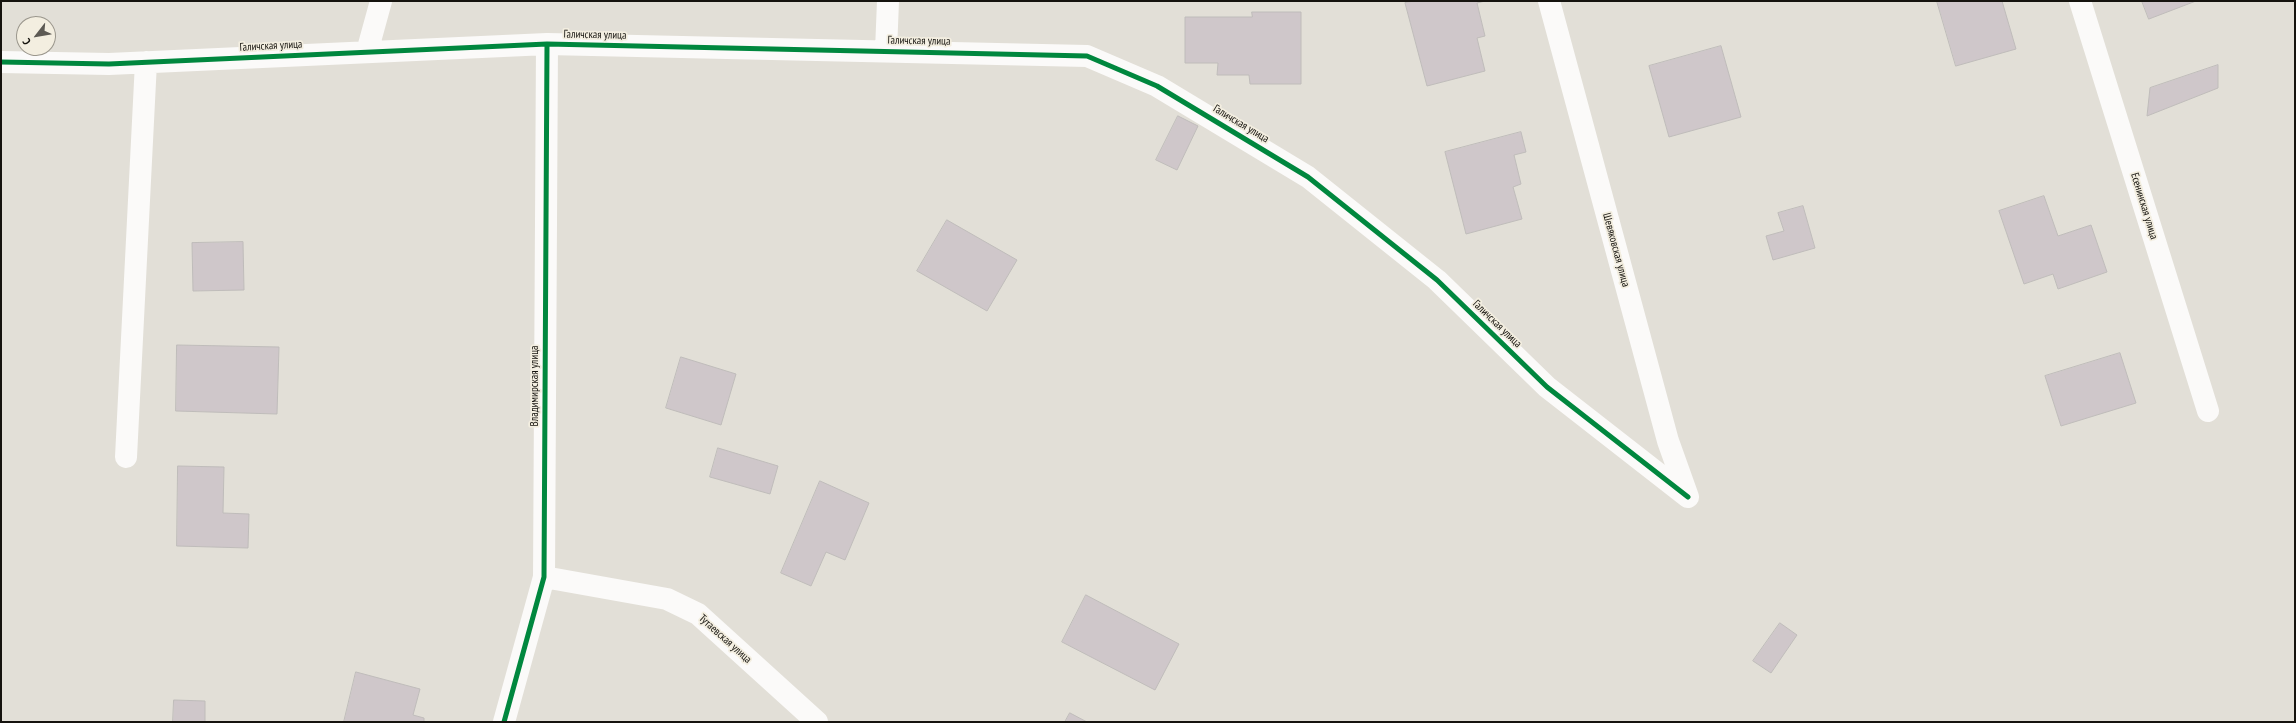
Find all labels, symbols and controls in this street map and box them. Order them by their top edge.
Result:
north arrow [16,16,56,56]
street label: Галичская улица [564,28,626,42]
street label: Галичская улица [888,34,950,48]
text: С [19,36,34,47]
street label: Галичская улица [239,38,303,54]
street label: Галичская улица [1211,102,1271,146]
street label: Есенинская улица [2128,171,2160,241]
street label: Шевяковская улица [1600,212,1632,288]
street label: Галичская улица [1470,297,1524,351]
street label: Владимирская улица [528,346,542,426]
street label: Тутаевская улица [696,612,754,666]

